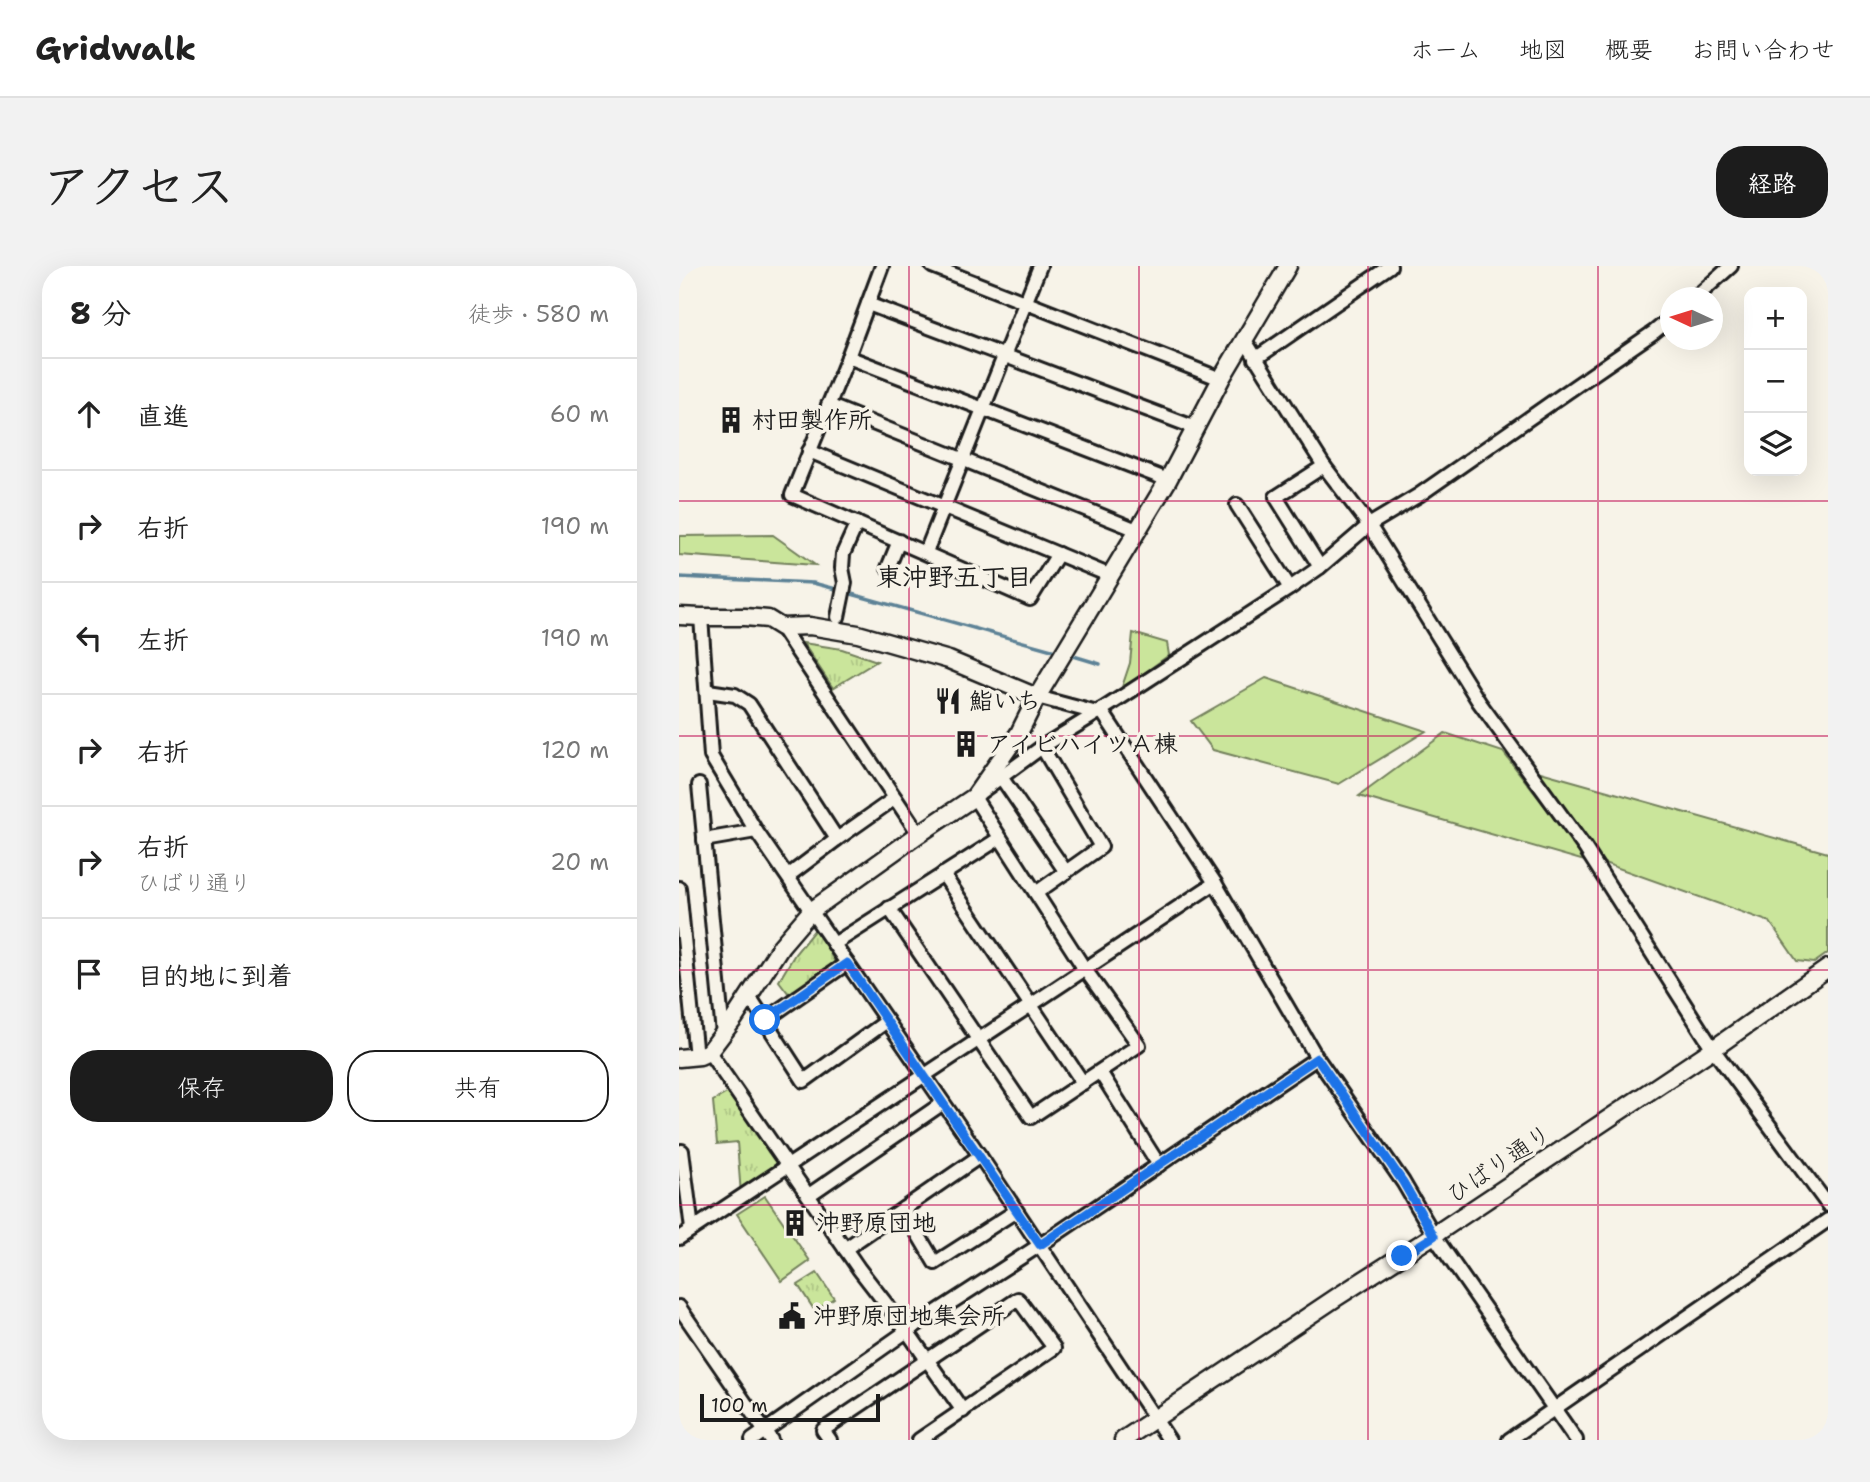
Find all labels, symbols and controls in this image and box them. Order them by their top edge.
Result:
text: Gridwalk [35,26,196,71]
text: ホーム [1410,34,1481,66]
text: 地図 [1519,34,1567,66]
text: 概要 [1605,34,1653,66]
text: お問い合わせ [1691,34,1835,66]
button: 経路 [1716,146,1828,218]
text: アクセス [42,153,235,219]
north arrow [1660,287,1723,350]
map controls [1744,287,1807,476]
button: + [1744,287,1807,350]
text: 8 分 [70,293,131,334]
text: 徒歩 · 580 m [468,299,609,329]
button: − [1744,350,1807,413]
icon: ahead [70,395,108,433]
text: 直進 [137,398,189,433]
text: 60 m [550,399,609,429]
place label: 村田製作所 [752,404,872,436]
building icon: 村田製作所 [716,405,746,435]
button: layers [1744,413,1807,476]
icon: right [70,507,108,545]
text: 右折 [137,510,189,545]
text: 190 m [541,511,609,541]
district label: 東沖野五丁目 [876,559,1032,594]
icon: left [70,619,108,657]
text: 左折 [137,622,189,657]
text: 190 m [541,623,609,653]
place label: 鮨いち [969,685,1041,717]
restaurant icon: 鮨いち [933,686,963,716]
place label: アイビハイツＡ棟 [987,728,1179,760]
building icon: アイビハイツＡ棟 [951,729,981,759]
icon: right [70,731,108,769]
text: 右折 [137,734,189,769]
text: 120 m [541,735,609,765]
text: 右折 [137,829,189,864]
icon: right [70,843,108,881]
text: 20 m [550,847,609,877]
text: ひばり通り [137,868,252,898]
icon: arrive [70,955,108,993]
text: 目的地に到着 [137,958,293,993]
route start [749,1004,780,1035]
button: 保存 [70,1050,333,1122]
button: 共有 [347,1050,609,1122]
street label: ひばり通り [1440,1117,1558,1211]
place label: 沖野原団地 [816,1207,936,1239]
building icon: 沖野原団地 [780,1208,810,1238]
route end [1386,1240,1417,1271]
place label: 沖野原団地集会所 [813,1300,1005,1332]
public building icon: 沖野原団地集会所 [777,1301,807,1331]
scale bar [700,1391,880,1423]
text: 100 m [711,1393,768,1418]

